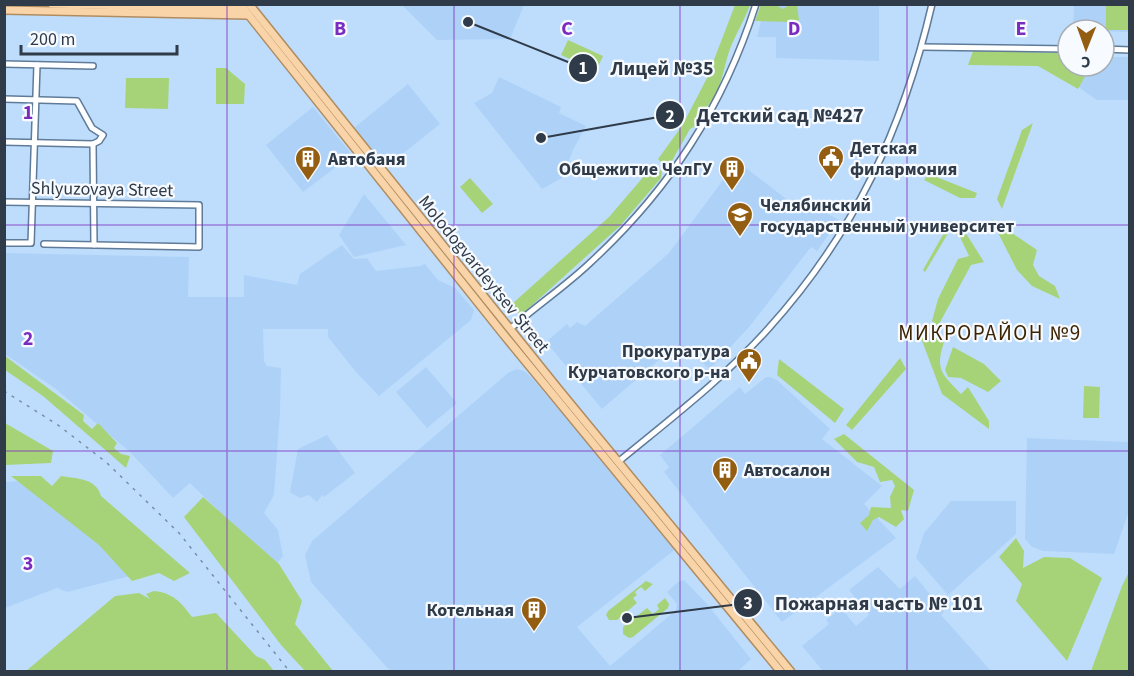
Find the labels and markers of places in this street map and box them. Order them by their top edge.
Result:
callout: Лицей №35 [568,49,725,87]
callout: Детский сад №427 [655,96,876,134]
place label: Детская филармония [850,136,957,182]
public building icon: Детская филармония [816,143,846,181]
building icon: Автобаня [293,144,323,182]
place label: Автобаня [327,147,406,172]
building icon: Общежитие ЧелГУ [717,154,747,192]
place label: Общежитие ЧелГУ [559,157,713,182]
place label: Челябинский государственный университет [760,193,1014,239]
school or university icon: Челябинский государственный университет [725,200,755,238]
place label: Прокуратура Курчатовского р-на [568,339,730,385]
public building icon: Прокуратура Курчатовского р-на [734,346,764,384]
building icon: Автосалон [710,455,740,493]
place label: Автосалон [743,458,830,483]
callout: Пожарная часть № 101 [733,584,995,622]
building icon: Котельная [519,595,549,633]
place label: Котельная [427,598,514,623]

